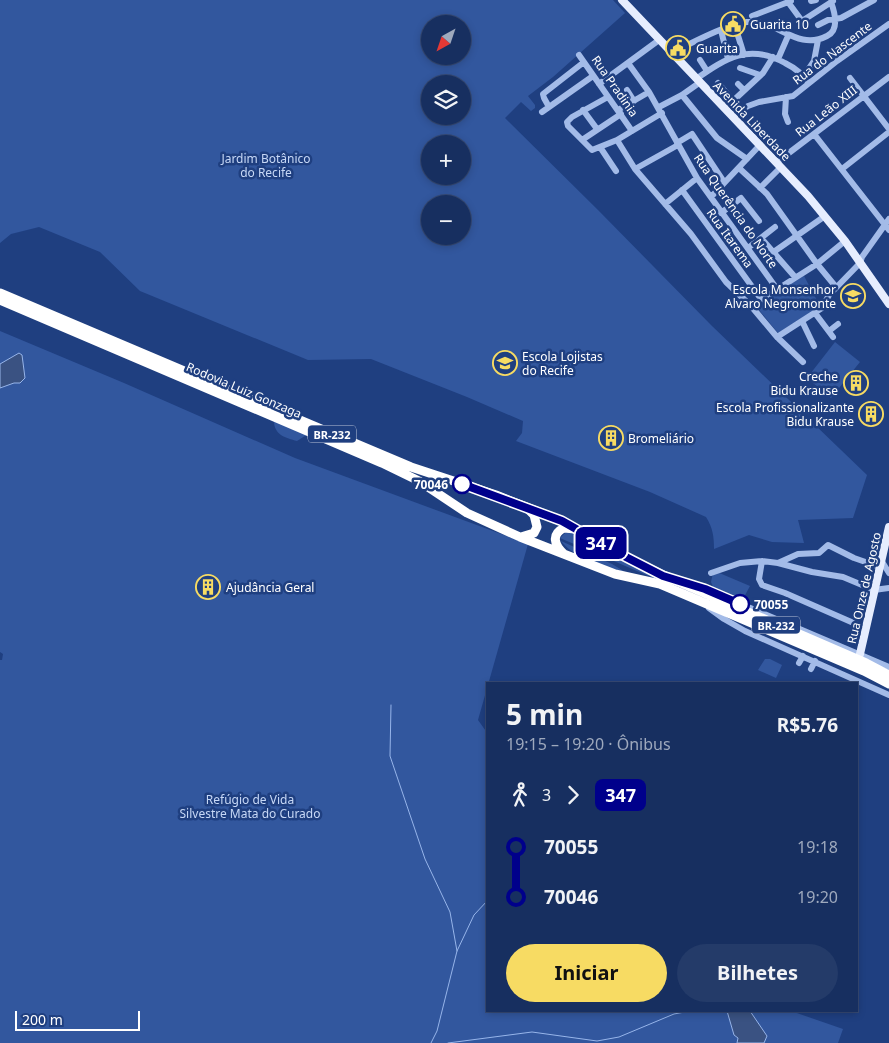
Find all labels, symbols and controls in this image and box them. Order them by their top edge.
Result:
public building icon: Guarita 10 [720,11,746,37]
north arrow [421,15,471,65]
map controls [421,15,471,245]
place label: Guarita 10 [750,16,809,33]
street label: Rua do Nascente [789,17,875,88]
public building icon: Guarita [665,35,691,61]
place label: Guarita [696,40,738,57]
street label: Rua Pradinia [588,52,642,120]
button: layers [421,75,471,125]
street label: Avenida Liberdade [709,77,795,165]
street label: Rua Leão XIII [792,81,860,141]
button: + [421,135,471,185]
park label: Jardim Botânico do Recife [220,150,311,181]
street label: Rua Querência do Norte [690,150,782,272]
button: − [421,195,471,245]
street label: Rua Itarema [703,205,757,271]
place label: Escola Monsenhor Alvaro Negromonte [725,281,836,312]
school or university icon: Escola Monsenhor Alvaro Negromonte [840,283,866,309]
place label: Escola Lojistas do Recife [522,348,603,379]
school or university icon: Escola Lojistas do Recife [492,350,518,376]
street label: Rodovia Luiz Gonzaga [184,358,304,422]
place label: Creche Bidu Krause [770,368,838,399]
building icon: Creche Bidu Krause [843,370,869,396]
place label: Escola Profissionalizante Bidu Krause [716,399,854,430]
building icon: Escola Profissionalizante Bidu Krause [858,401,884,427]
building icon: Bromeliário [598,425,624,451]
road number: BR-232 [308,426,356,442]
place label: Bromeliário [628,430,694,447]
marker: 70046 [452,474,472,494]
place label: 70046 [414,476,448,493]
line badge: 347 [572,527,630,559]
text: 347 [586,531,616,555]
street label: Rua Onze de Agosto [843,531,885,645]
building icon: Ajudância Geral [195,574,221,600]
place label: Ajudância Geral [226,579,314,596]
marker: 70055 [730,594,750,614]
place label: 70055 [754,596,788,613]
road number: BR-232 [752,616,800,634]
text: 5 min [506,695,583,733]
text: R$5.76 [777,712,838,738]
text: 19:15 – 19:20 · Ônibus [506,733,671,755]
icon: walk [506,781,534,809]
icon: forward [559,781,587,809]
text: 347 [605,783,636,807]
text: 3 [542,784,551,806]
park label: Refúgio de Vida Silvestre Mata do Curado [180,791,320,822]
text: 70055 [544,834,598,860]
text: 19:18 [797,836,838,858]
text: 70046 [544,884,598,910]
text: 19:20 [797,886,838,908]
button: Iniciar [506,944,667,1002]
button: Bilhetes [677,944,838,1002]
scale bar [15,1008,140,1031]
text: 200 m [22,1010,63,1029]

